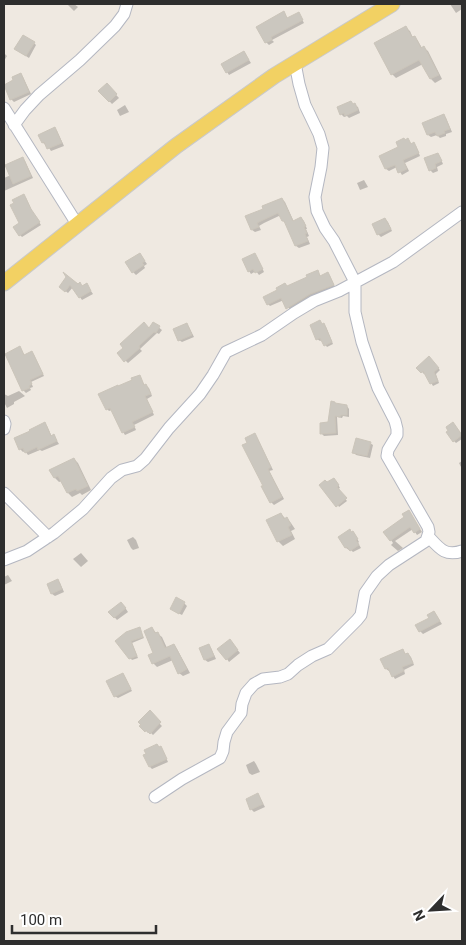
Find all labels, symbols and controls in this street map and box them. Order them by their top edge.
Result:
north arrow [406,885,456,935]
scale bar [12,902,156,934]
text: N [410,908,429,923]
text: 100 m [20,911,62,929]

